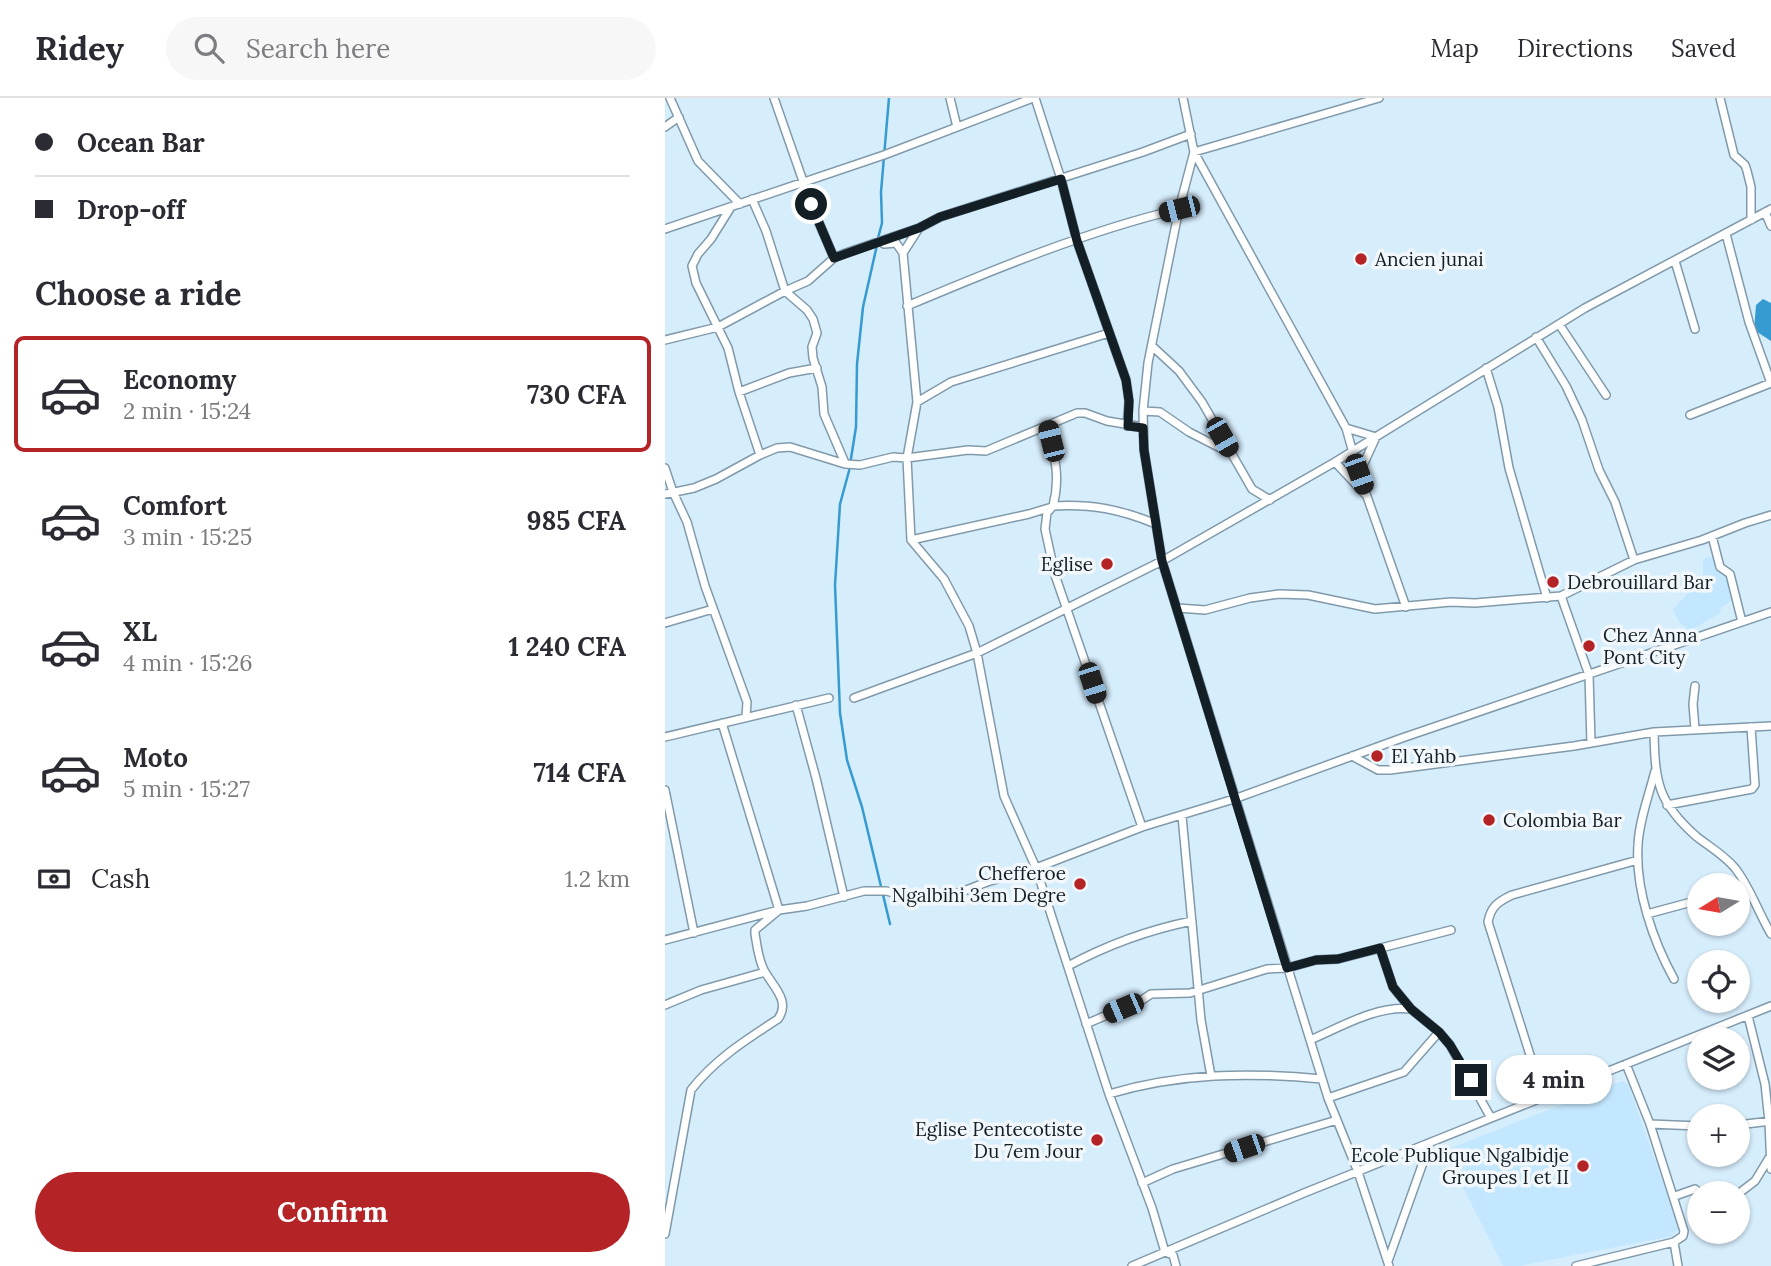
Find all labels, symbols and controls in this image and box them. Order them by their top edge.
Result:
search box [166,17,656,80]
text: Ridey [35,27,124,69]
icon: search [190,29,228,67]
text: Search here [246,32,390,65]
text: Map [1430,33,1479,64]
text: Directions [1517,33,1633,64]
text: Saved [1671,33,1736,64]
text: Ocean Bar [77,126,205,159]
route start [795,188,827,220]
text: Drop-off [77,193,185,226]
car [1157,194,1202,224]
place label: Ancien junai [1374,247,1484,271]
marker: Ancien junai [1353,251,1369,267]
text: Choose a ride [35,273,242,314]
icon: car [39,363,102,426]
text: Economy [123,363,236,396]
text: 730 CFA [527,378,626,411]
text: 2 min · 15:24 [123,396,251,425]
car [1203,414,1242,460]
car [1036,418,1067,464]
car [1342,451,1377,497]
icon: car [39,489,102,552]
text: Comfort [123,489,227,522]
text: 985 CFA [526,504,626,537]
text: 3 min · 15:25 [123,522,252,551]
place label: Eglise [1041,552,1093,576]
marker: Eglise [1099,556,1115,572]
place label: Debrouillard Bar [1567,570,1714,594]
marker: Debrouillard Bar [1545,574,1561,590]
icon: car [39,615,102,678]
text: XL [123,615,157,648]
place label: Chez Anna Pont City [1603,623,1698,669]
text: 1 240 CFA [508,630,626,663]
marker: Chez Anna Pont City [1581,638,1597,654]
text: 4 min · 15:26 [123,648,253,677]
car [1076,660,1109,706]
icon: car [39,741,102,804]
text: Moto [123,741,188,774]
place label: El Yahb [1391,744,1456,768]
marker: El Yahb [1369,748,1385,764]
text: 714 CFA [533,756,626,789]
text: 5 min · 15:27 [123,774,250,803]
place label: Colombia Bar [1503,808,1622,832]
marker: Colombia Bar [1481,812,1497,828]
icon: cash [35,860,73,898]
place label: Chefferoe Ngalbihi 3em Degre [892,861,1066,907]
text: Cash [91,862,150,895]
text: 1.2 km [565,864,630,893]
north arrow [1687,873,1750,936]
map controls [1687,873,1750,1244]
marker: Chefferoe Ngalbihi 3em Degre [1072,876,1088,892]
button: locate [1687,950,1750,1013]
car [1100,990,1147,1026]
button: layers [1687,1027,1750,1090]
callout: 4 min [1495,1056,1611,1104]
route end [1455,1064,1487,1096]
text: 4 min [1523,1065,1585,1094]
button: + [1687,1104,1750,1167]
place label: Eglise Pentecotiste Du 7em Jour [915,1117,1084,1163]
car [1221,1131,1268,1165]
marker: Eglise Pentecotiste Du 7em Jour [1089,1132,1105,1148]
place label: Ecole Publique Ngalbidje Groupes I et II [1351,1143,1569,1189]
marker: Ecole Publique Ngalbidje Groupes I et II [1575,1158,1591,1174]
button: Confirm [35,1172,630,1252]
button: − [1687,1181,1750,1244]

